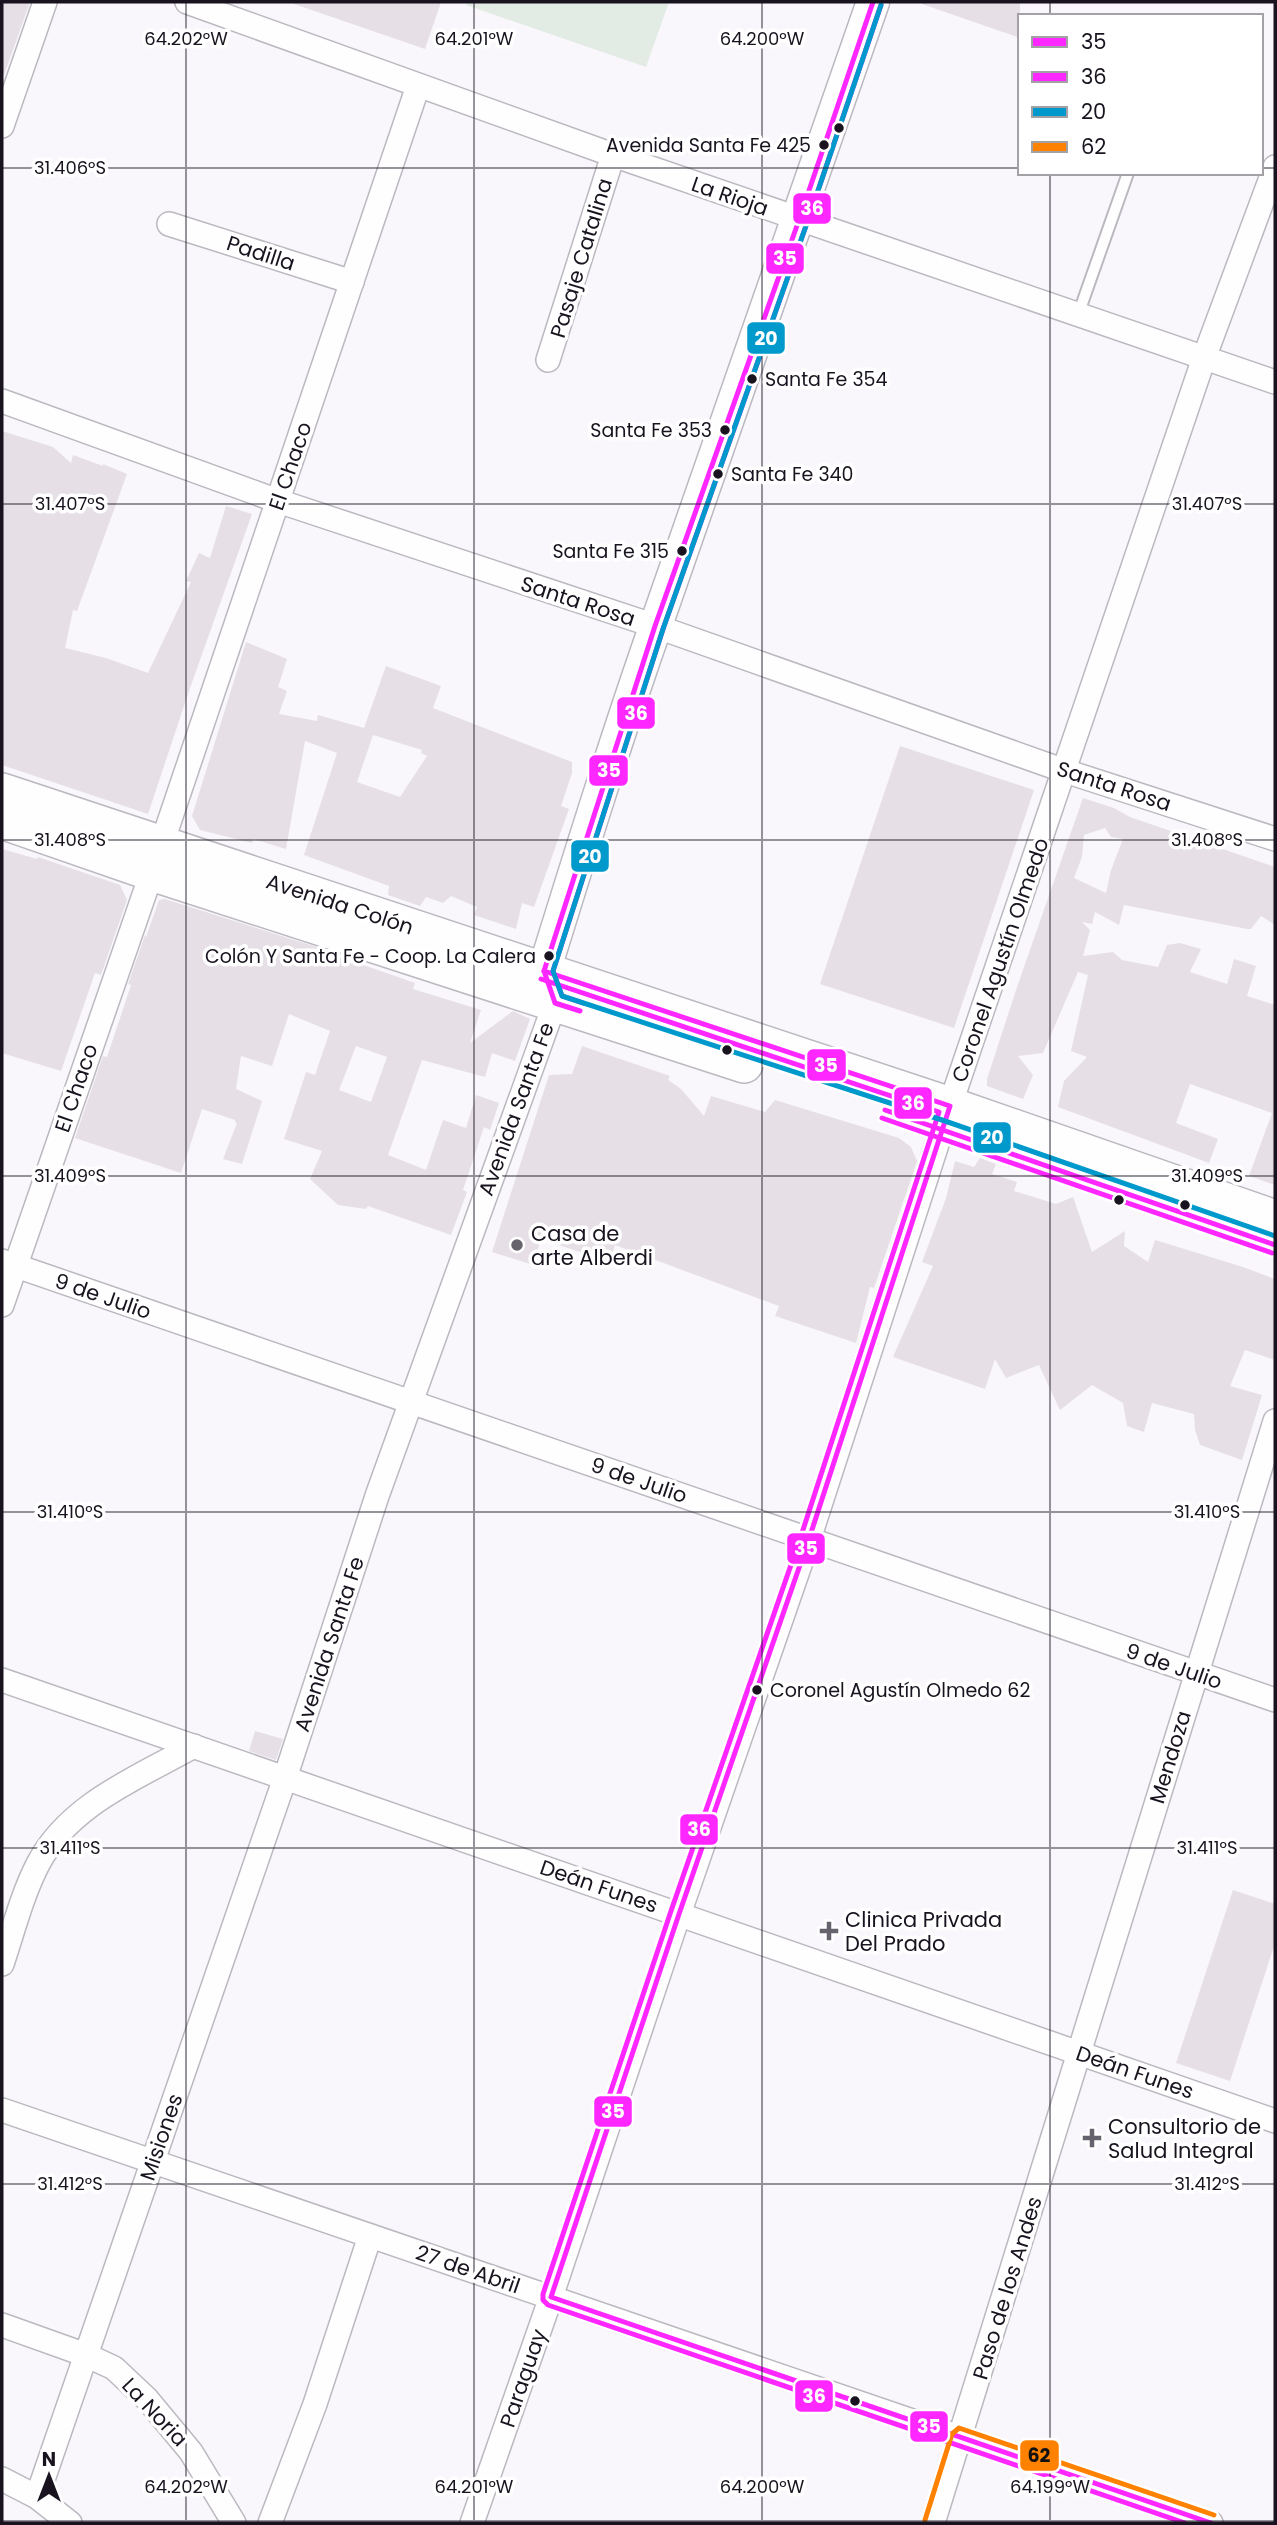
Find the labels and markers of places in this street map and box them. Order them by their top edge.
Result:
unlabelled marker [832,121,846,135]
place label: Avenida Santa Fe 425 [606,132,811,159]
marker: Avenida Santa Fe 425 [817,138,831,152]
place label: Santa Fe 354 [765,366,888,393]
marker: Santa Fe 354 [745,372,759,386]
place label: Santa Fe 353 [590,417,712,444]
marker: Santa Fe 353 [718,423,732,437]
place label: Santa Fe 340 [731,461,854,488]
marker: Santa Fe 340 [711,467,725,481]
place label: Santa Fe 315 [552,538,669,565]
marker: Santa Fe 315 [675,544,689,558]
place label: Colón Y Santa Fe - Coop. La Calera [205,943,536,970]
marker: Colón Y Santa Fe - Coop. La Calera [542,949,556,963]
unlabelled marker [720,1043,734,1057]
unlabelled marker [1112,1193,1126,1207]
unlabelled marker [1178,1198,1192,1212]
place label: Casa de arte Alberdi [531,1219,653,1272]
marker: Casa de arte Alberdi [509,1237,525,1253]
place label: Coronel Agustín Olmedo 62 [770,1677,1030,1704]
marker: Coronel Agustín Olmedo 62 [750,1683,764,1697]
place label: Clinica Privada Del Prado [845,1905,1002,1958]
marker: Clinica Privada Del Prado [819,1921,839,1941]
place label: Consultorio de Salud Integral [1108,2112,1261,2165]
marker: Consultorio de Salud Integral [1082,2128,1102,2148]
unlabelled marker [848,2394,862,2408]

